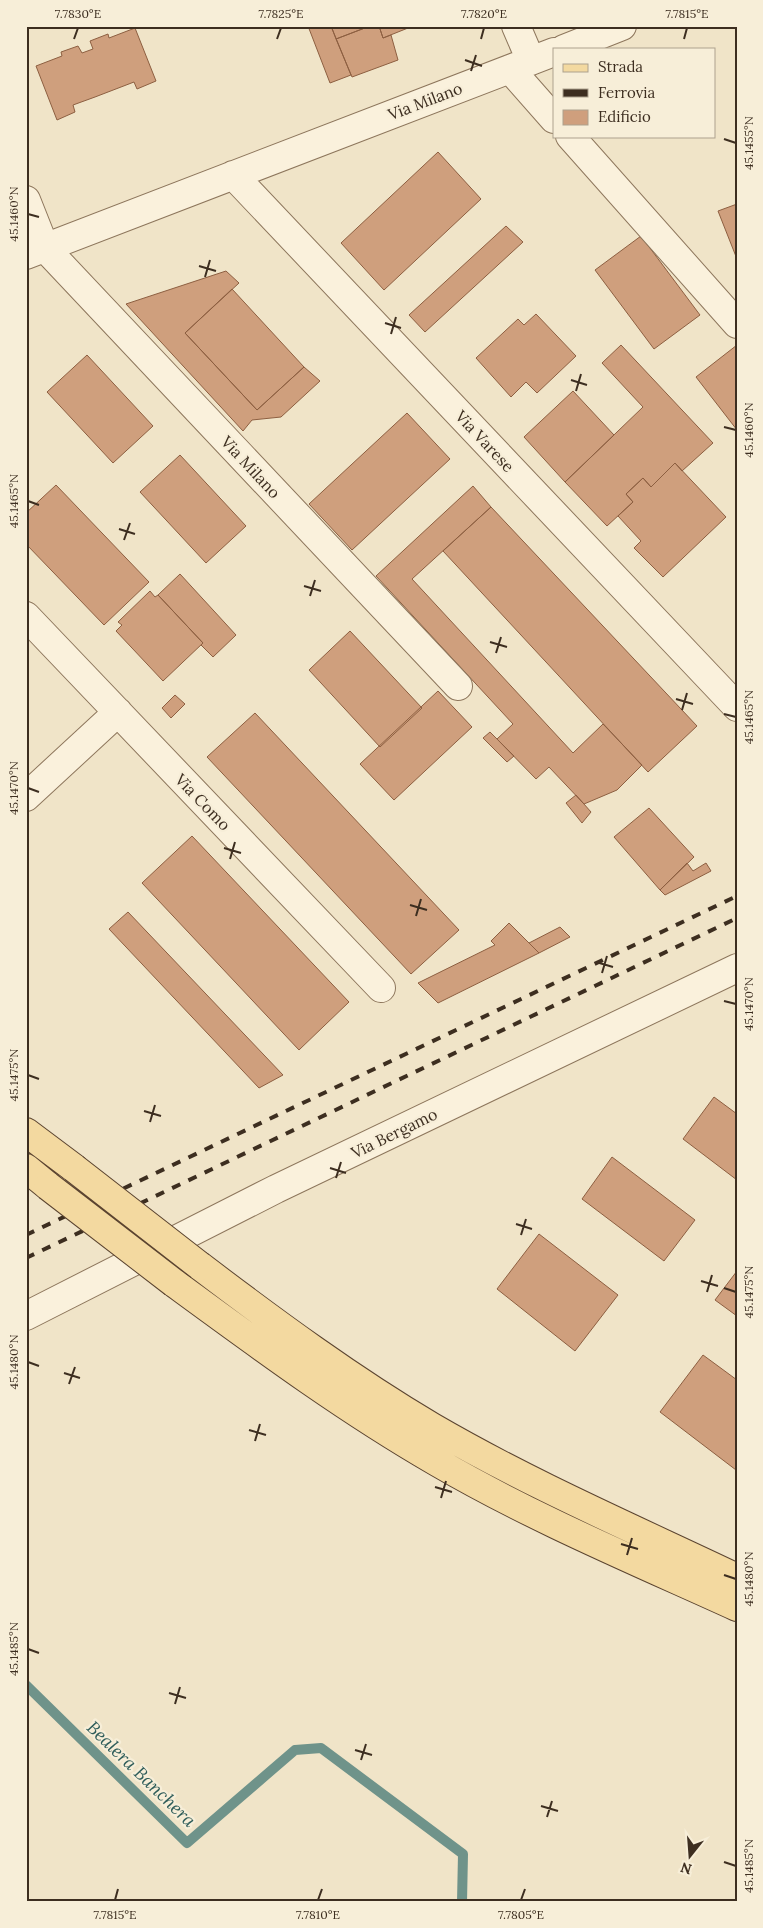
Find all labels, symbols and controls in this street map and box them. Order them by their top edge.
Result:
text: 7.7830°E [55,6,101,21]
text: 7.7825°E [258,6,304,21]
text: 7.7820°E [461,6,507,21]
text: 7.7815°E [665,6,709,21]
legend [553,48,716,138]
text: Strada [598,57,643,76]
street label: Via Milano [384,78,465,125]
text: Ferrovia [598,83,656,102]
text: Edificio [598,107,651,126]
text: 45.1455°N [741,116,756,170]
text: 45.1460°N [6,186,21,242]
text: 45.1460°N [741,402,756,458]
street label: Via Varese [451,405,519,476]
street label: Via Milano [216,431,285,502]
text: 45.1465°N [6,474,21,528]
text: 45.1465°N [741,690,756,744]
text: 45.1470°N [6,761,21,815]
street label: Via Como [170,769,235,835]
text: 45.1470°N [741,977,756,1031]
text: 45.1475°N [6,1049,21,1101]
street label: Via Bergamo [347,1104,440,1163]
text: 45.1475°N [741,1266,756,1318]
text: 45.1480°N [6,1334,21,1390]
text: 45.1480°N [741,1551,756,1607]
text: 45.1485°N [6,1622,21,1676]
water label: Bealera Banchera [82,1716,201,1832]
north arrow [666,1830,716,1880]
text: 45.1485°N [741,1839,756,1893]
text: N [678,1858,694,1879]
text: 7.7815°E [93,1907,137,1922]
text: 7.7810°E [296,1907,340,1922]
text: 7.7805°E [498,1907,544,1922]

